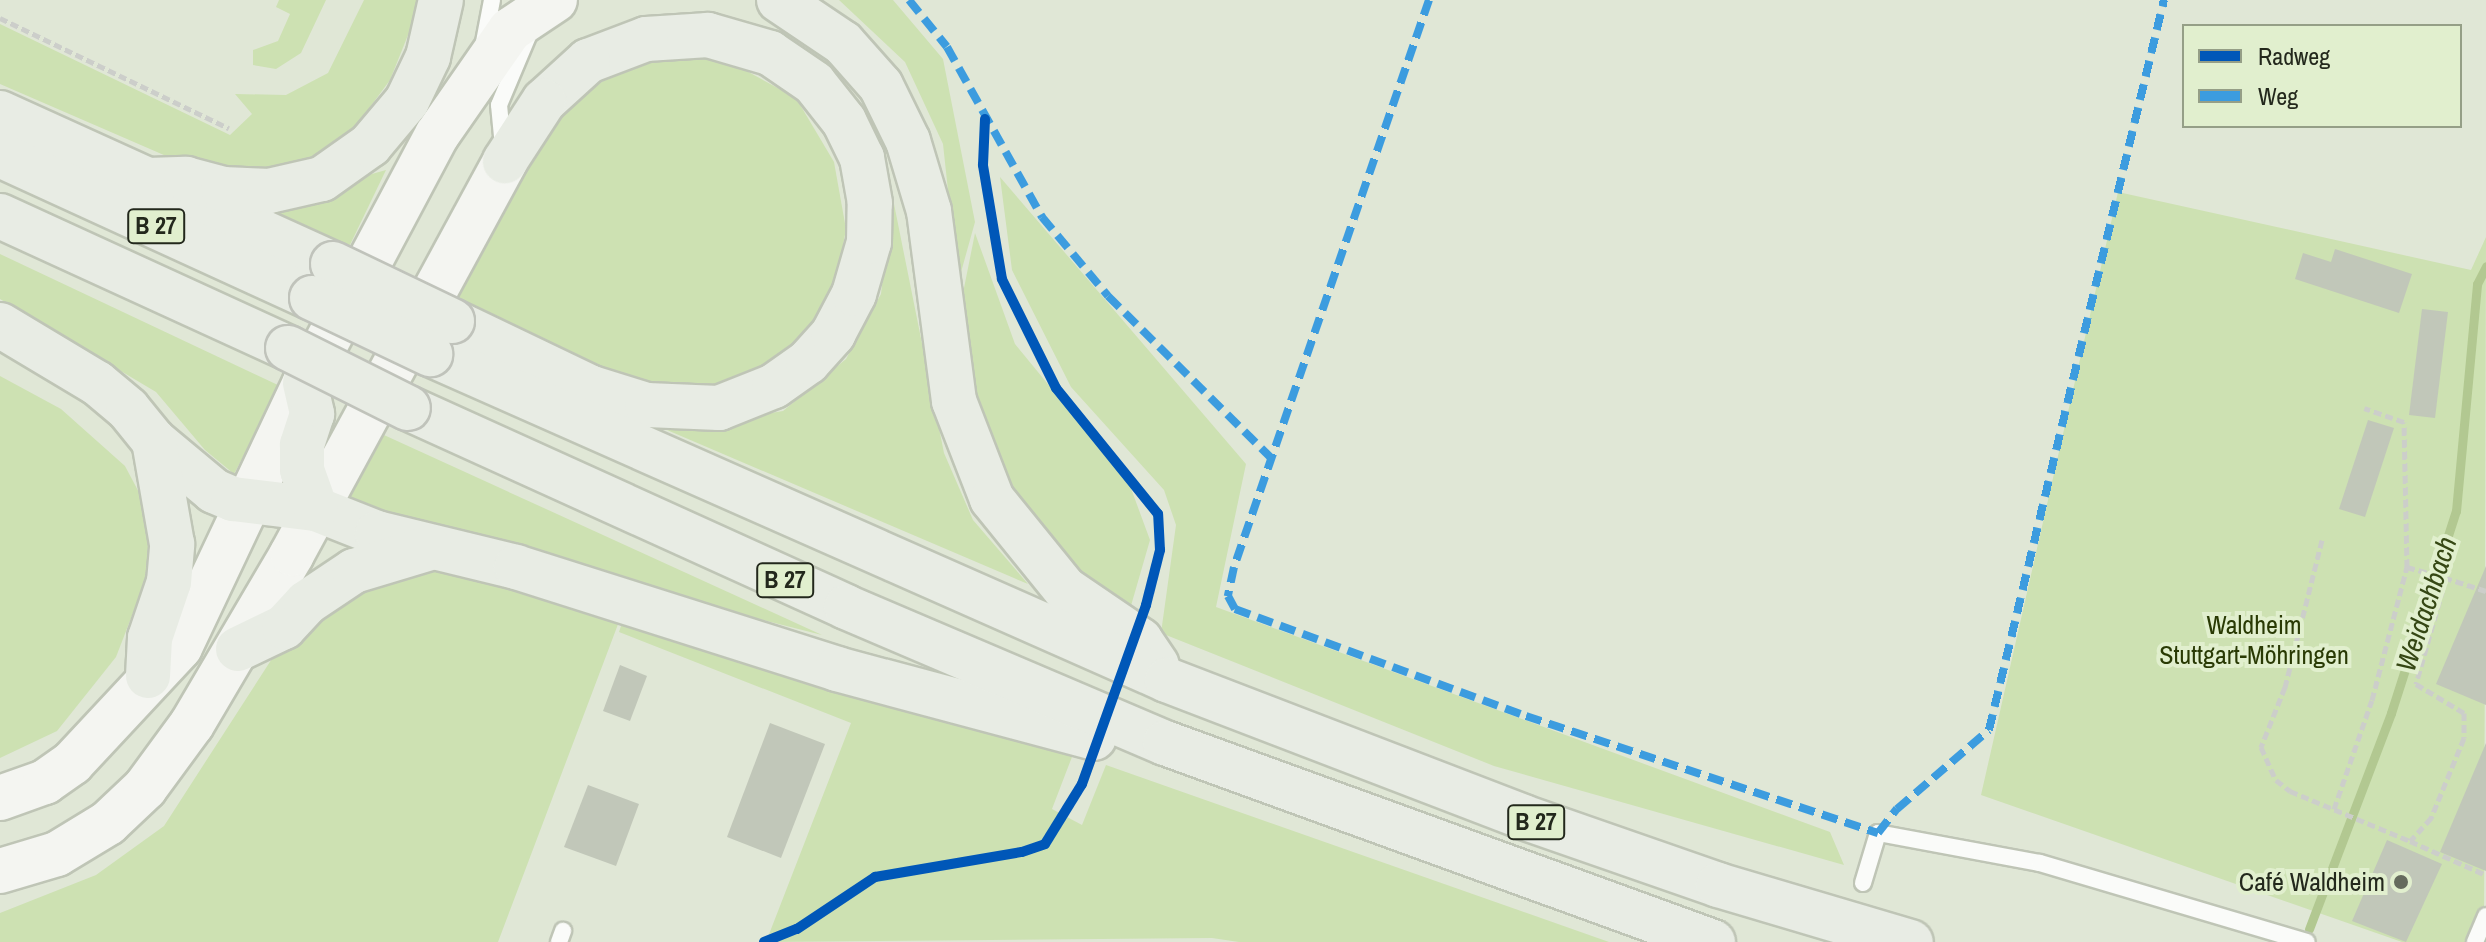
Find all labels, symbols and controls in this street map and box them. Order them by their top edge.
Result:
legend [2182,24,2462,128]
text: Radweg [2258,40,2330,72]
text: Weg [2258,80,2298,112]
road number: B 27 [126,206,186,246]
water label: Weidachbach [2388,532,2464,676]
road number: B 27 [755,560,815,600]
park label: Waldheim Stuttgart-Möhringen [2159,609,2349,670]
road number: B 27 [1506,802,1566,842]
place label: Café Waldheim [2239,866,2385,898]
marker: Café Waldheim [2392,873,2410,891]

